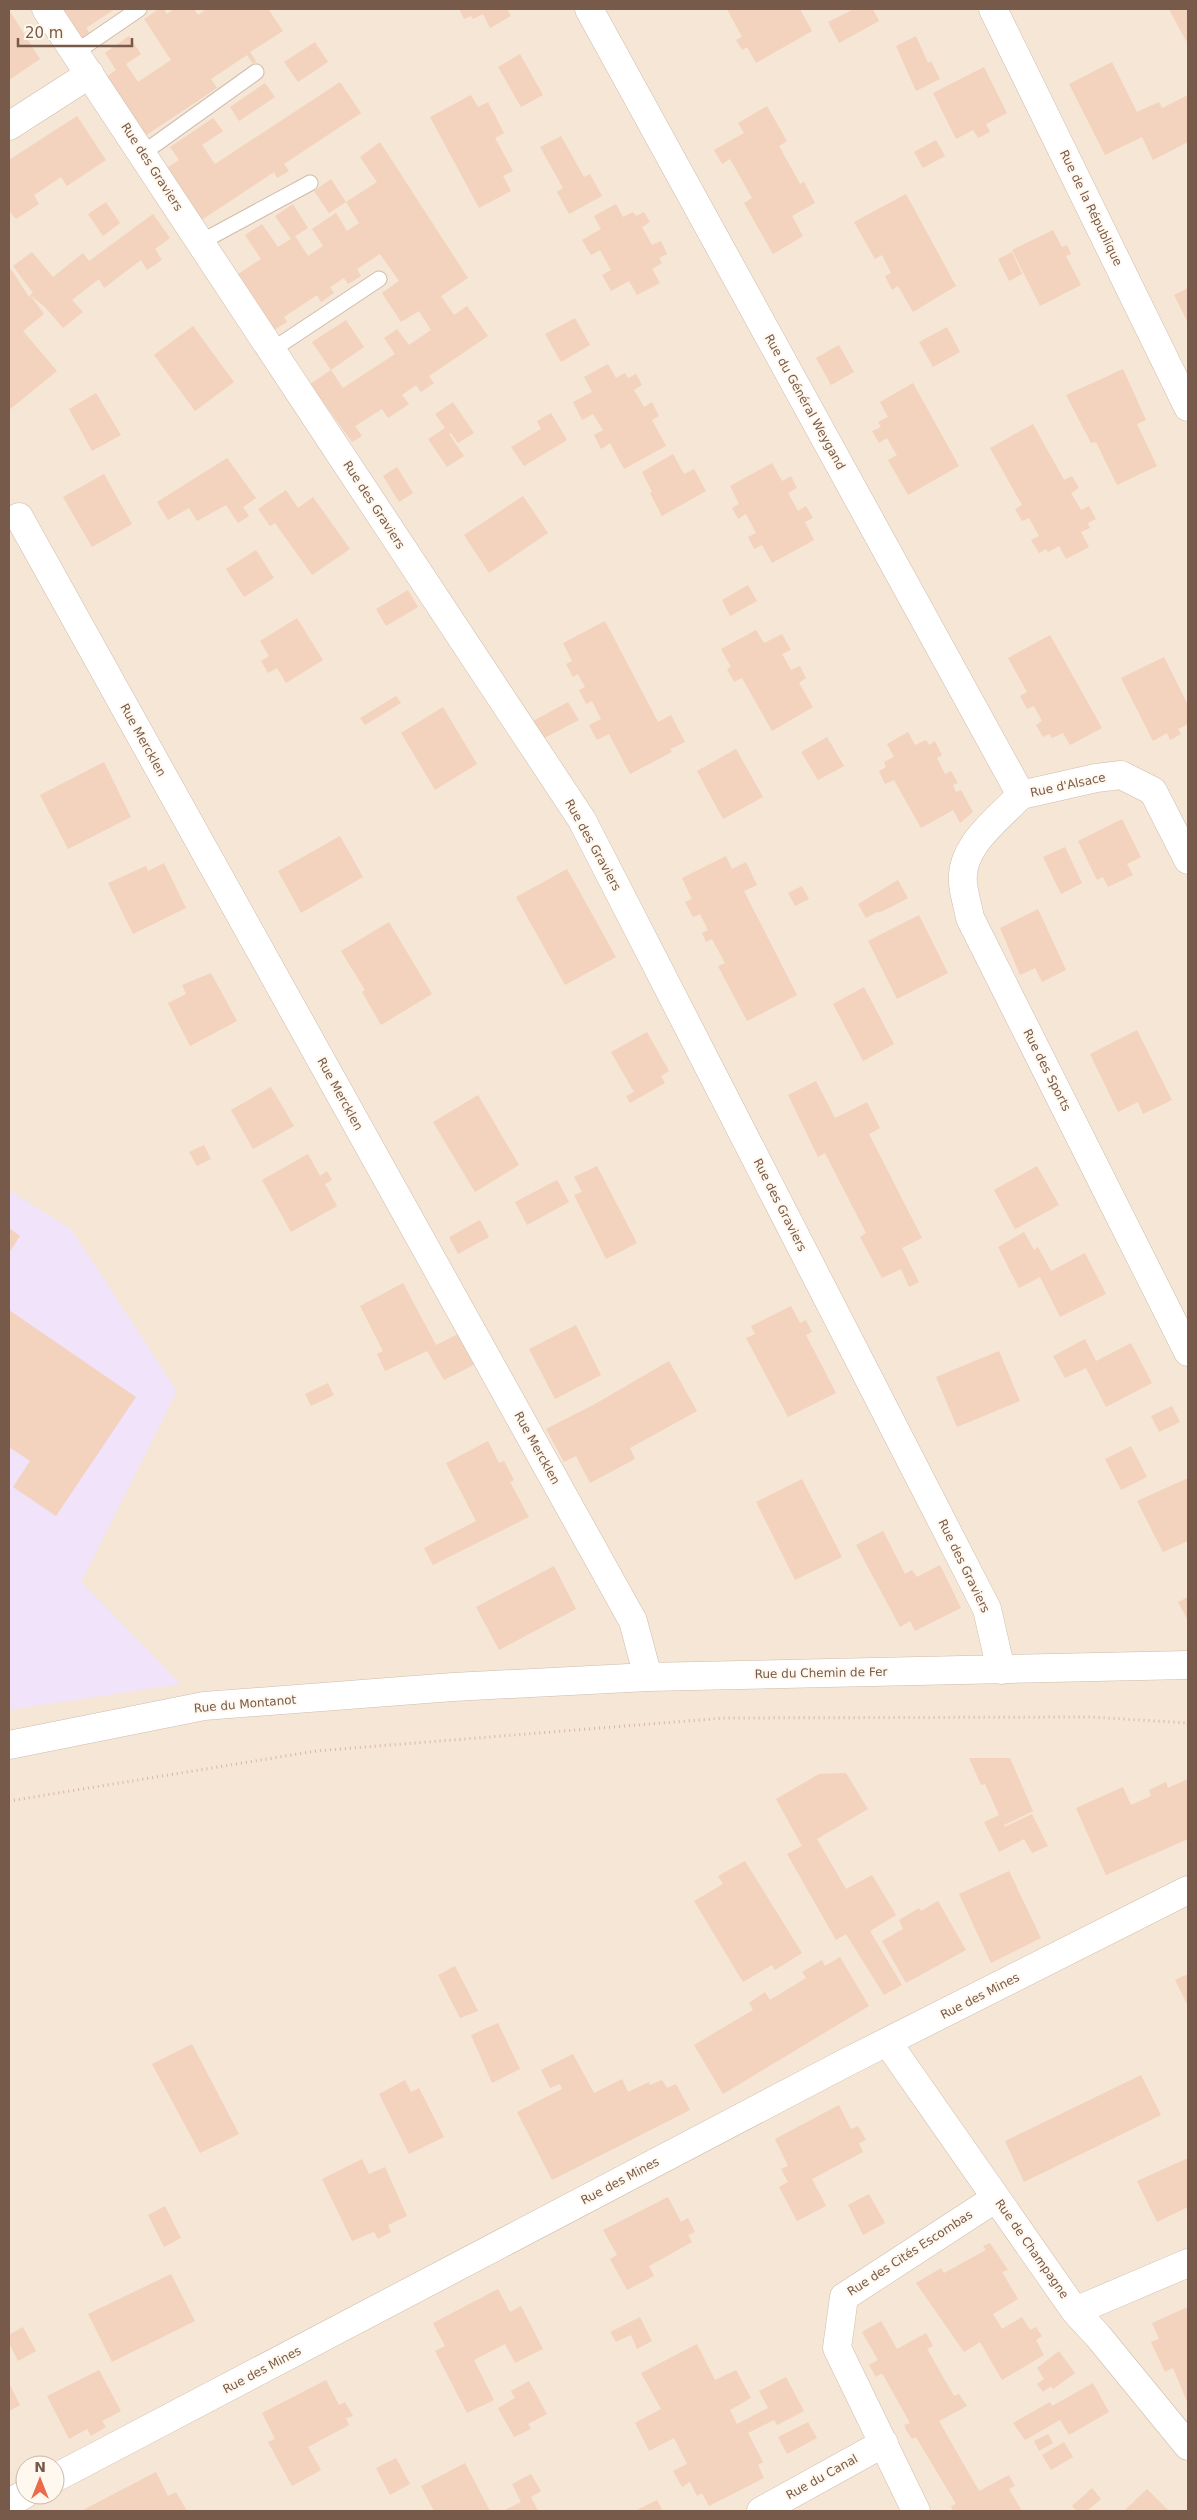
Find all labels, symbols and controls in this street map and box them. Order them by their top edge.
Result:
scale bar [18,15,131,47]
text: 20 m [25,24,63,42]
street label: Rue des Graviers [118,120,186,214]
street label: Rue de la République [1057,148,1125,268]
street label: Rue du Général Weygand [762,332,848,472]
street label: Rue des Graviers [340,458,408,552]
street label: Rue Mercklen [117,701,169,779]
street label: Rue d'Alsace [1029,770,1107,800]
street label: Rue des Graviers [562,797,624,893]
street label: Rue des Sports [1020,1027,1074,1113]
street label: Rue Mercklen [314,1055,366,1133]
street label: Rue des Graviers [751,1156,809,1254]
street label: Rue Mercklen [511,1409,563,1487]
street label: Rue des Graviers [935,1517,993,1615]
street label: Rue du Chemin de Fer [754,1665,888,1681]
street label: Rue du Montanot [193,1693,297,1715]
street label: Rue des Mines [938,1970,1022,2022]
street label: Rue des Mines [578,2154,662,2208]
street label: Rue de Champagne [992,2197,1072,2301]
street label: Rue des Cités Escombas [845,2207,975,2299]
street label: Rue des Mines [220,2343,304,2397]
street label: Rue du Canal [784,2452,860,2502]
north arrow [15,2455,65,2505]
text: N [34,2459,46,2475]

